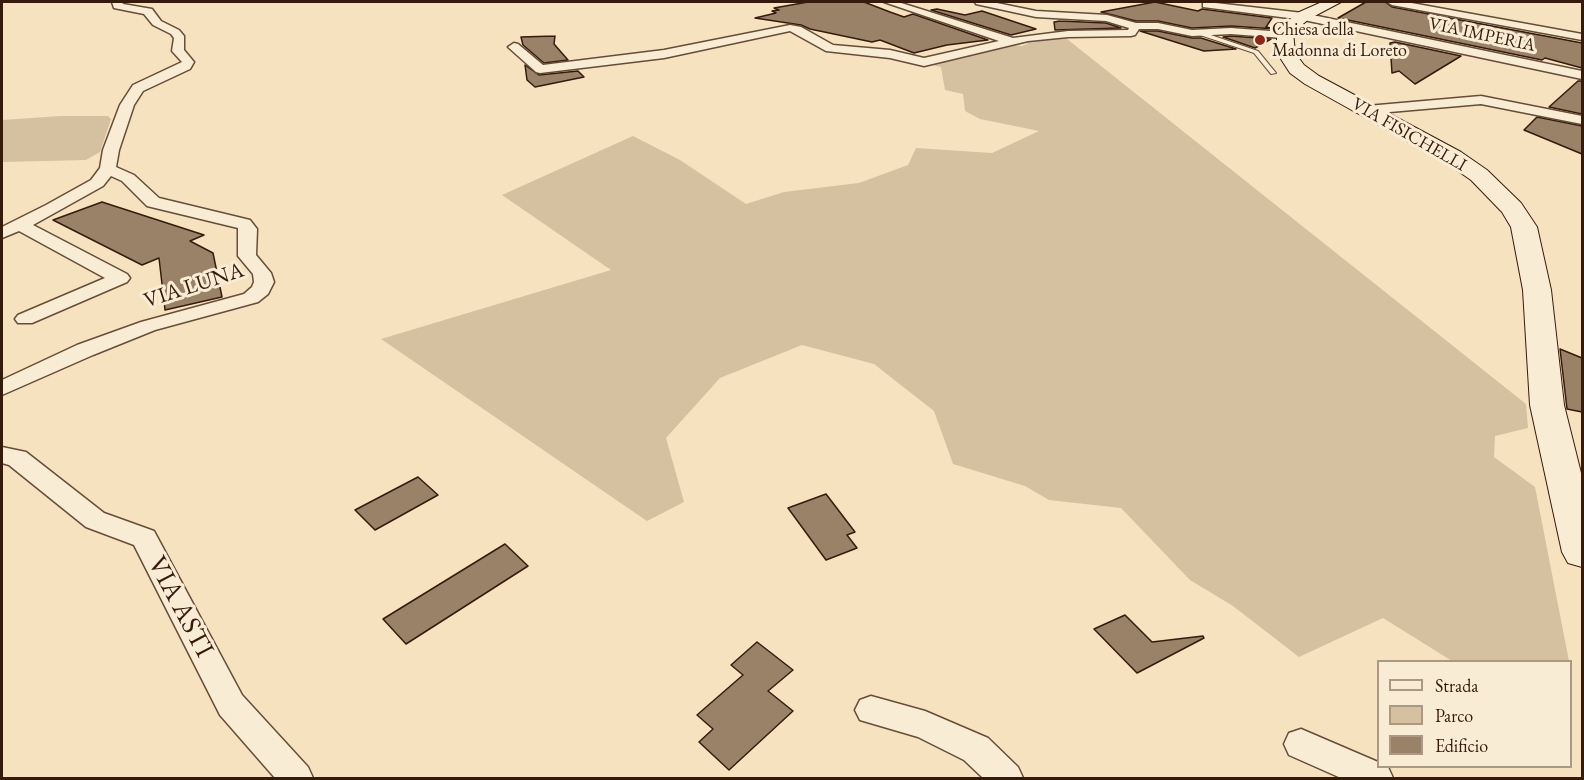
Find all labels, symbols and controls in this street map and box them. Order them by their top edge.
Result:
street label: VIA IMPERIA [1427,13,1537,57]
place label: Chiesa della Madonna di Loreto [1272,19,1407,62]
marker: Chiesa della Madonna di Loreto [1253,33,1267,47]
street label: VIA FISICHELLI [1348,93,1470,177]
street label: VIA LUNA [141,257,247,315]
street label: VIA ASTI [140,551,220,663]
legend [1377,660,1572,768]
text: Strada [1435,674,1479,697]
text: Parco [1435,704,1473,727]
text: Edificio [1435,734,1488,757]

